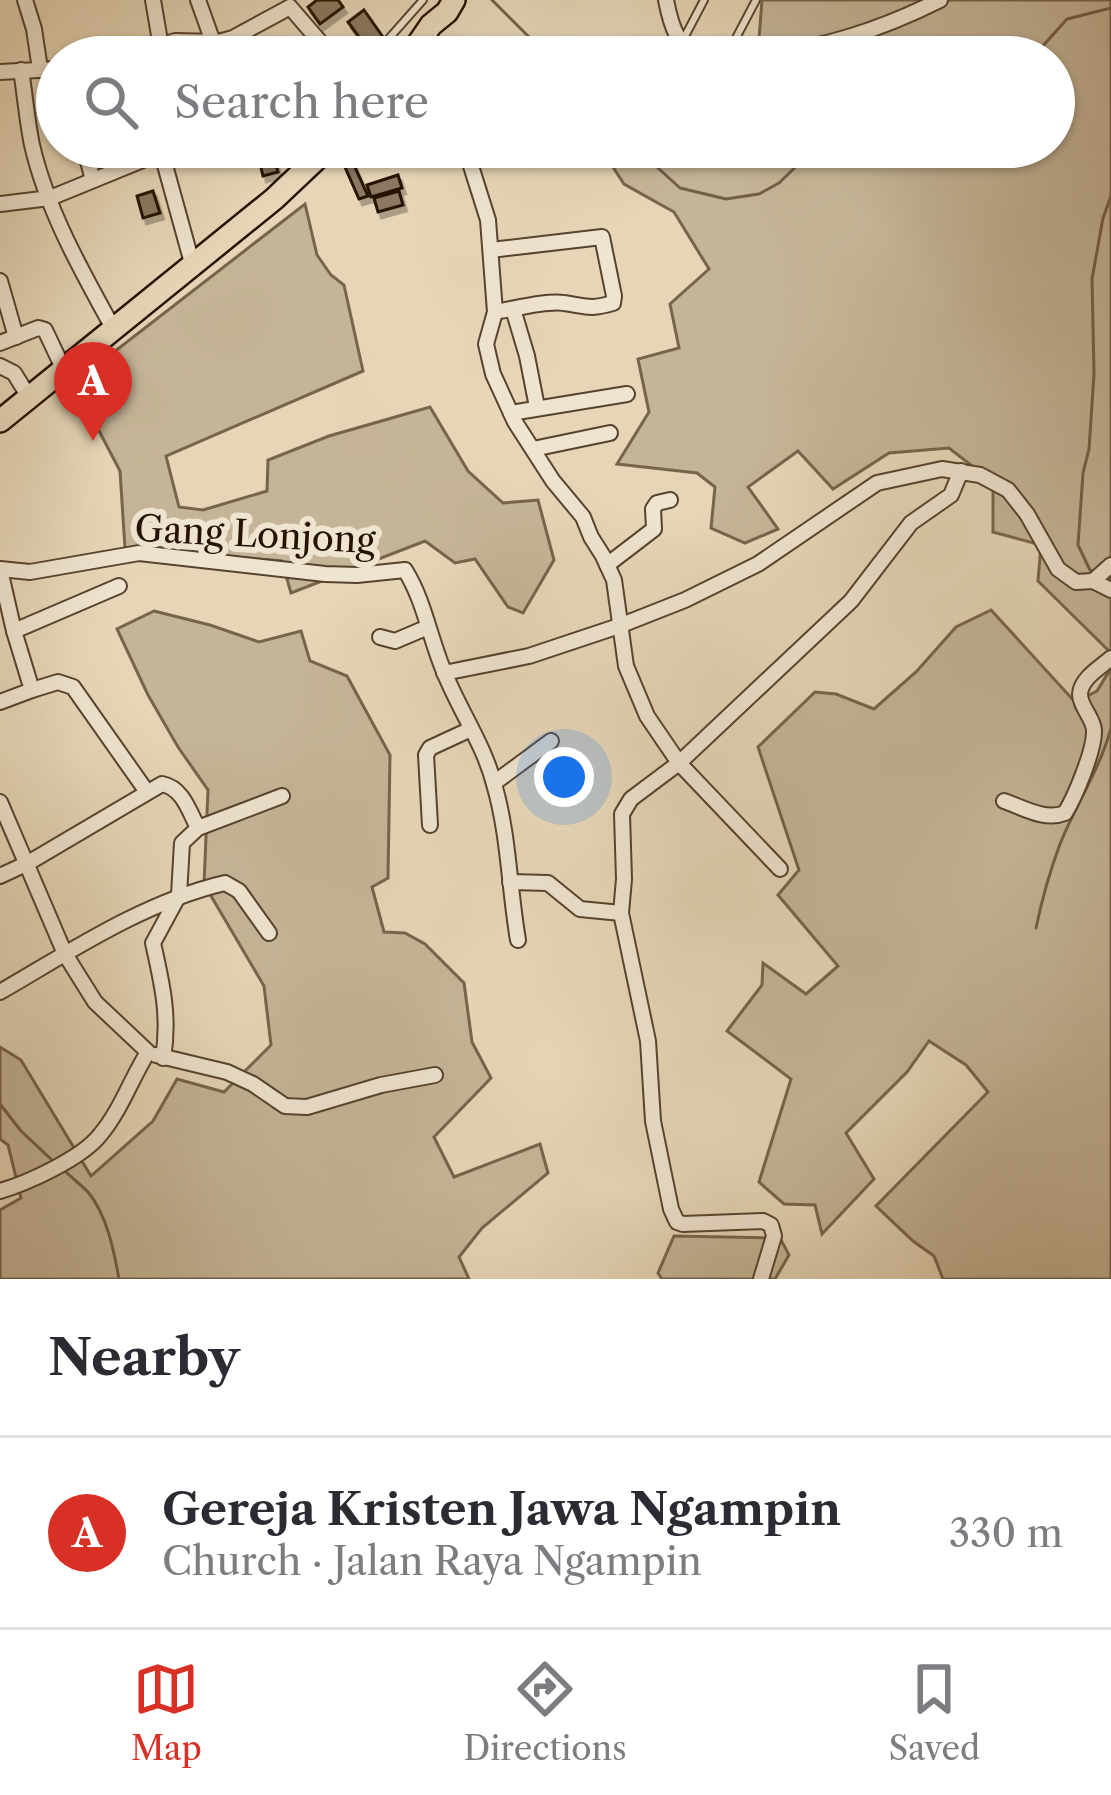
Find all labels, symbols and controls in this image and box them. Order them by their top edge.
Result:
search box [36,36,1075,168]
icon: search [78,69,144,135]
text: Search here [174,74,429,130]
pin: A [54,342,132,441]
street label: Gang Lonjong [133,506,378,562]
your location [534,747,594,807]
text: Nearby [48,1326,240,1388]
text: Gereja Kristen Jawa Ngampin [162,1481,841,1537]
text: A [72,1509,102,1557]
text: 330 m [949,1509,1063,1557]
text: Church · Jalan Raya Ngampin [162,1537,702,1585]
tab: Map [131,1656,202,1769]
tab: Directions [464,1656,627,1769]
tab: Saved [888,1656,980,1769]

